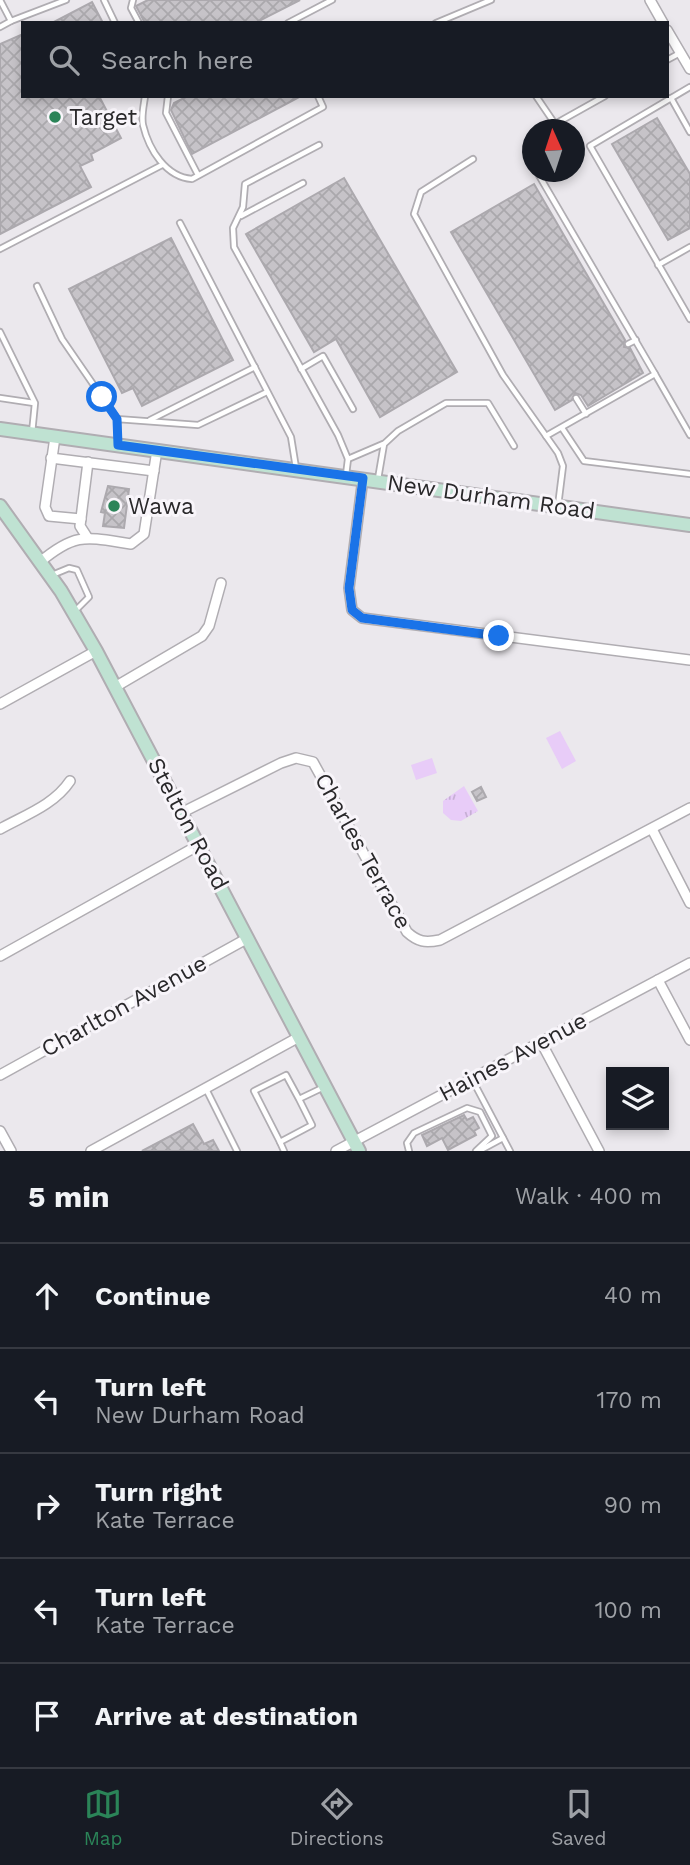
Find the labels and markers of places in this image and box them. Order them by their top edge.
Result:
place label: Target [69,104,138,131]
marker: Target [47,109,63,125]
place label: Wawa [128,493,194,520]
marker: Wawa [106,498,122,514]

